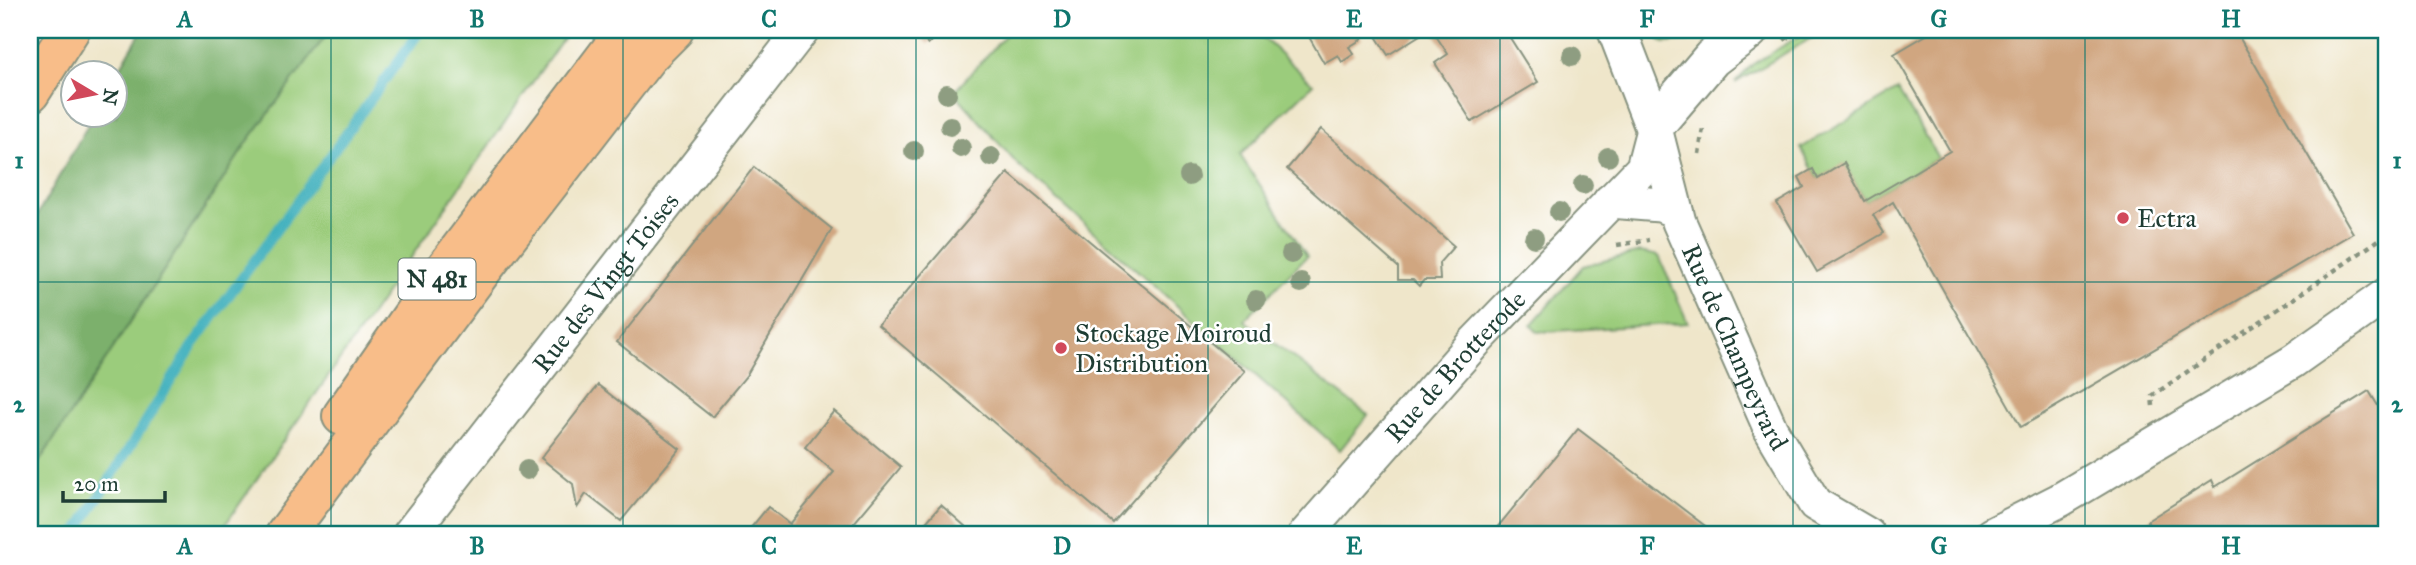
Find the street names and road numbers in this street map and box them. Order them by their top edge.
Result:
street label: Rue des Vingt Toises [525,186,686,379]
street label: Rue de Champeyrard [1675,239,1795,456]
road number: N 481 [398,258,476,300]
street label: Rue de Brotterode [1378,283,1532,449]

